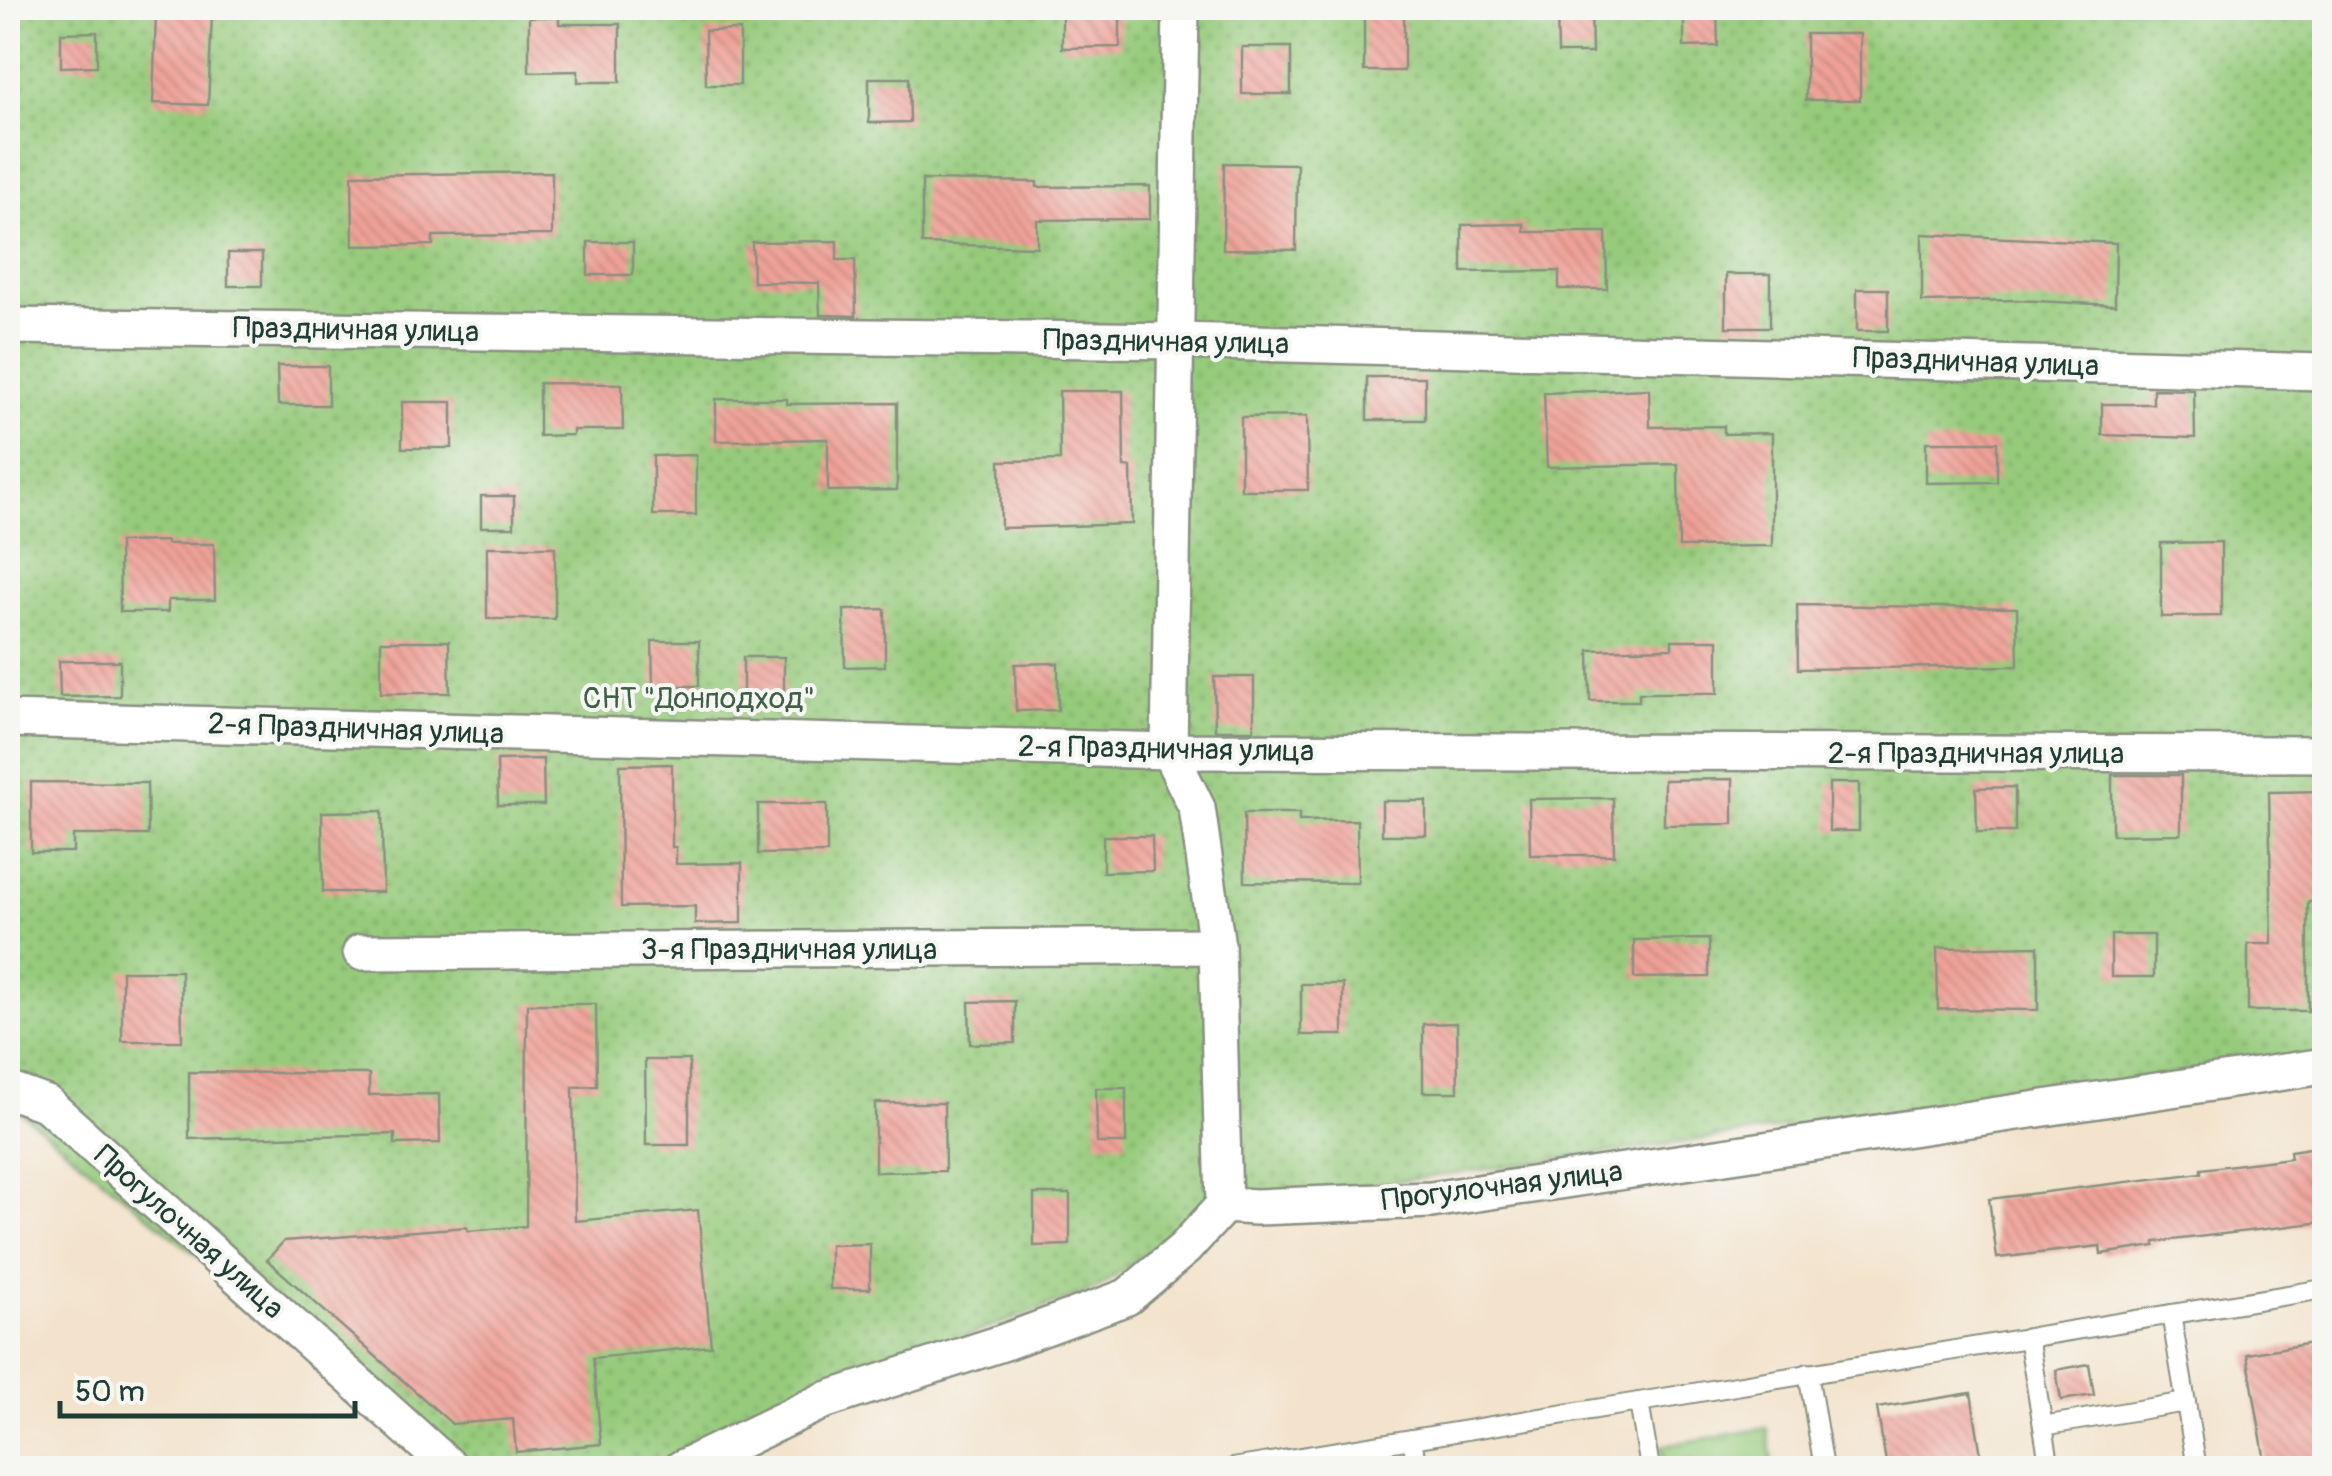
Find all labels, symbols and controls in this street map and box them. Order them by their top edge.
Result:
street label: Праздничная улица [233,309,479,351]
street label: Праздничная улица [1043,321,1289,363]
street label: Праздничная улица [1852,339,2100,385]
park label: СНТ "Донподход" [583,680,815,717]
street label: 2-я Праздничная улица [207,705,505,753]
street label: 2-я Праздничная улица [1017,728,1315,770]
street label: 2-я Праздничная улица [1828,735,2124,772]
street label: 3-я Праздничная улица [641,931,937,968]
street label: Прогулочная улица [86,1137,292,1327]
street label: Прогулочная улица [1379,1153,1625,1219]
scale bar [60,1356,355,1418]
text: 50 m [75,1373,145,1410]

